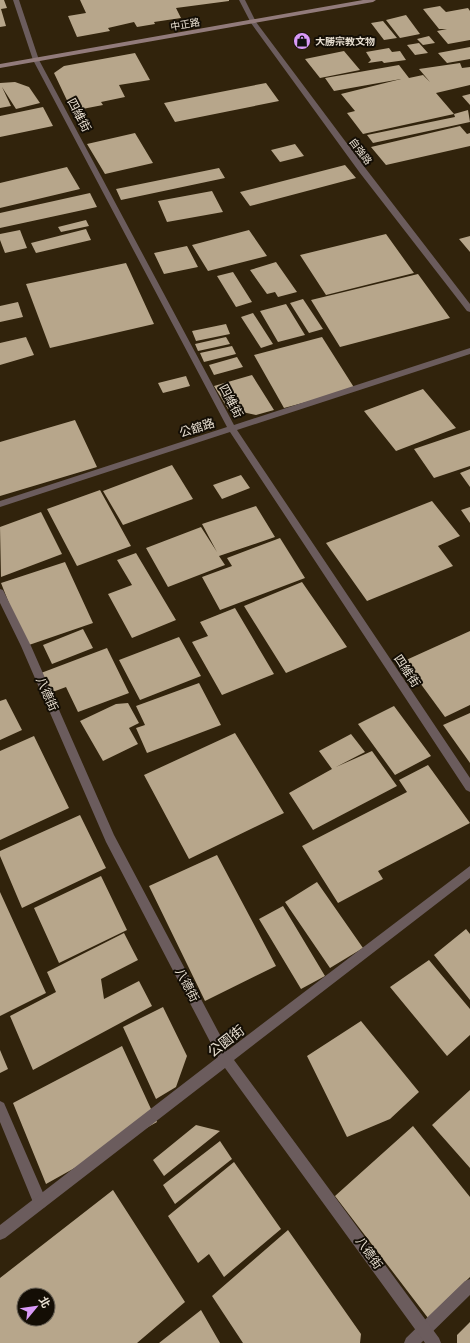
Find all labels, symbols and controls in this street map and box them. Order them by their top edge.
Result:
street label: 中正路 [169,15,201,33]
shop icon: 大勝宗教文物 [292,31,312,51]
place label: 大勝宗教文物 [315,35,375,48]
street label: 四維街 [64,95,95,134]
street label: 自強路 [346,135,375,167]
street label: 四維街 [216,381,247,420]
street label: 公舘路 [177,415,216,440]
street label: 四維街 [391,652,424,690]
street label: 八德街 [33,674,62,713]
street label: 八德街 [172,965,203,1004]
street label: 公園街 [204,1021,248,1061]
street label: 八德街 [353,1234,386,1272]
north arrow [16,1287,56,1327]
text: 北 [36,1294,54,1310]

